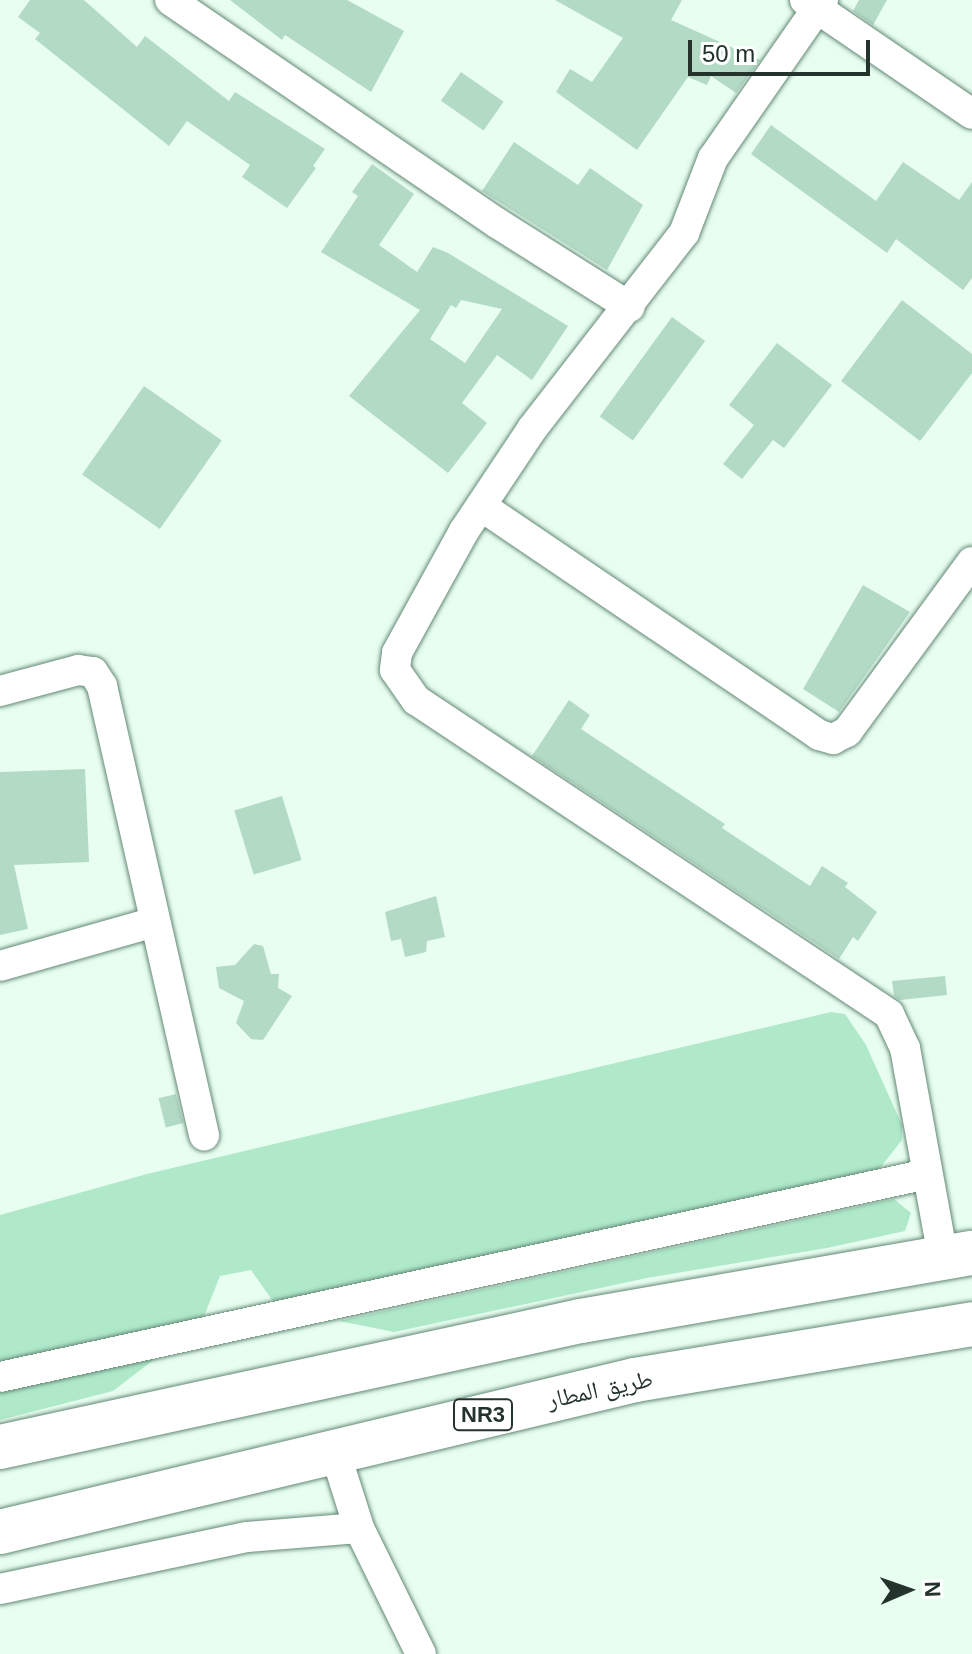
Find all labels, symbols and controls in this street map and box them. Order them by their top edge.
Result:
scale bar [692,24,874,74]
text: 50 m [702,40,755,67]
street label: طريق المطار [545,1364,655,1414]
road number: NR3 [451,1397,515,1433]
north arrow [868,1550,948,1630]
text: N [920,1581,945,1598]

